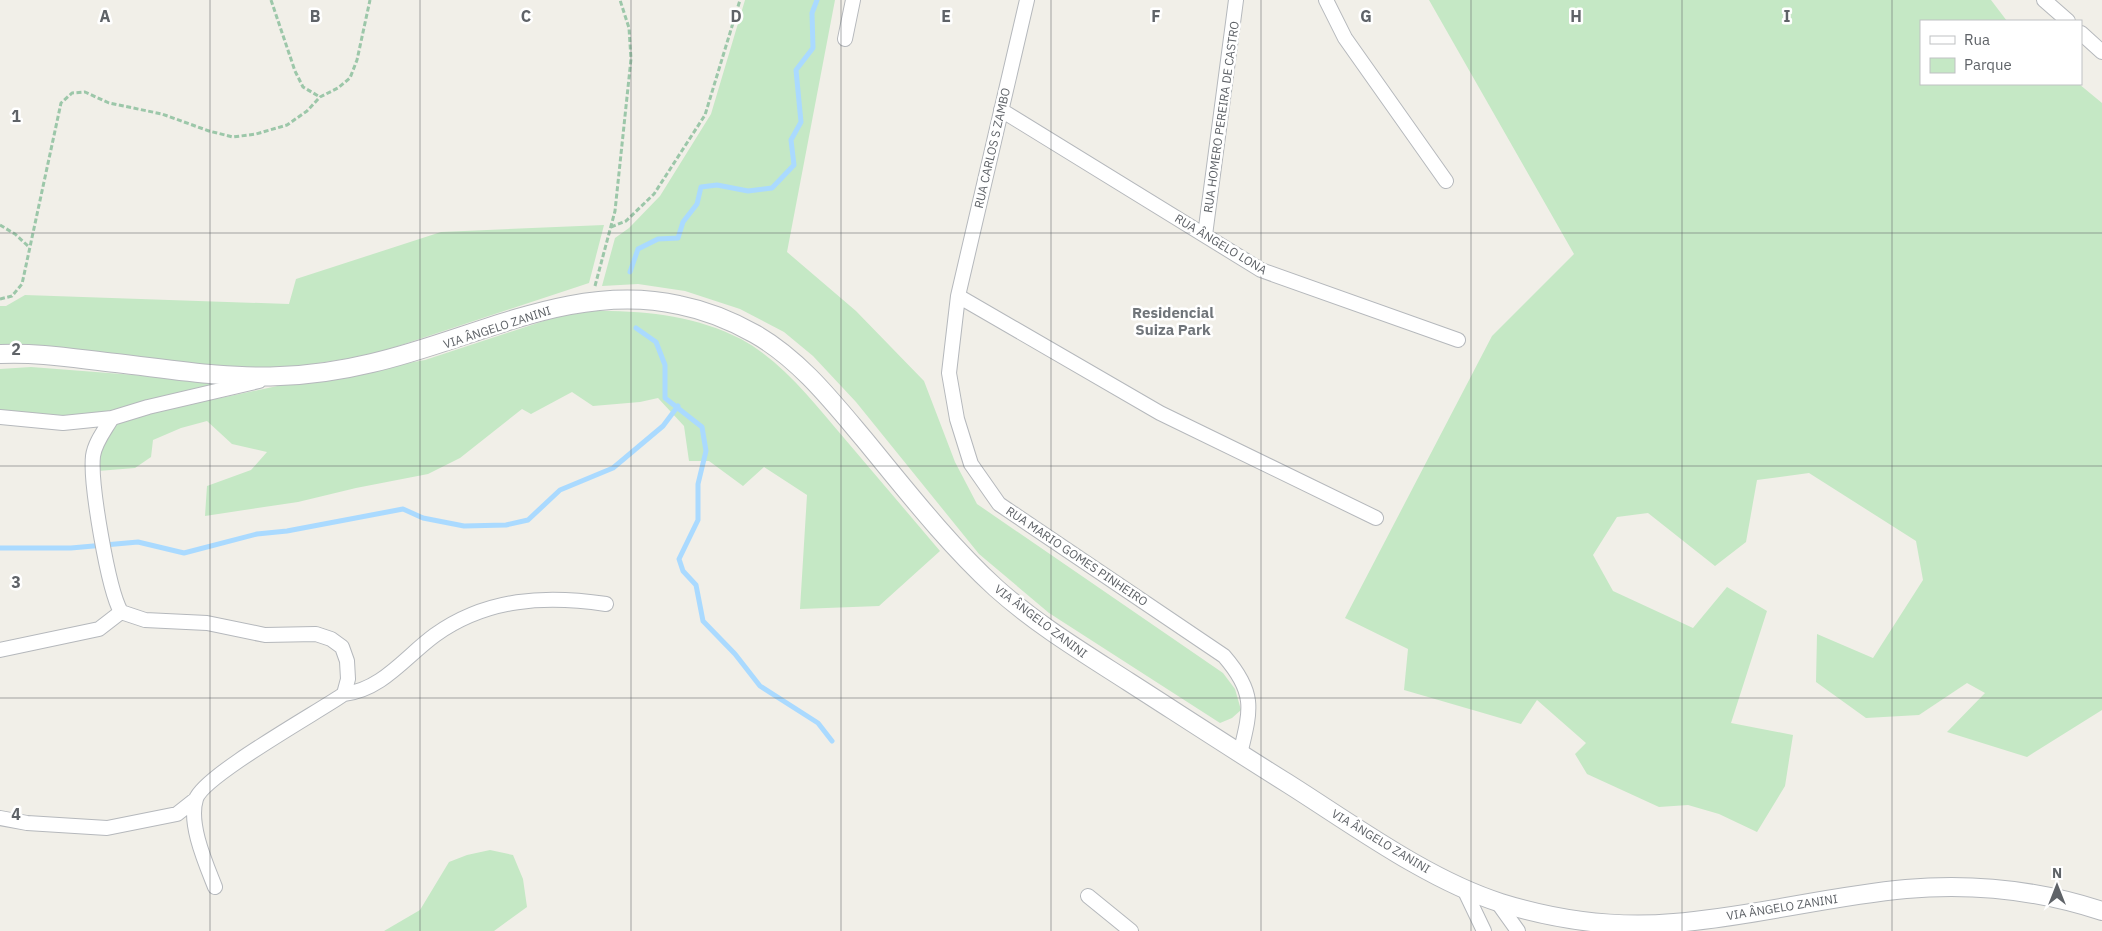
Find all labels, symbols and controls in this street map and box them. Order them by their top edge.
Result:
text: A [100,6,111,26]
text: B [310,6,321,26]
text: C [521,6,531,26]
text: D [730,6,742,26]
text: E [941,6,951,26]
text: F [1151,6,1161,26]
text: G [1360,6,1372,26]
text: H [1570,6,1582,26]
text: I [1784,6,1791,26]
street label: RUA HOMERO PEREIRA DE CASTRO [1200,20,1242,214]
legend [1920,20,2082,85]
text: Rua [1964,30,1990,49]
text: Parque [1964,55,2012,74]
street label: RUA CARLOS S ZAMBO [971,86,1013,210]
text: 1 [11,106,21,126]
street label: RUA ÂNGELO LONA [1172,211,1270,278]
street label: VIA ÂNGELO ZANINI [441,302,553,351]
district label: Residencial Suiza Park [1132,303,1214,339]
text: 2 [11,339,21,359]
street label: RUA MARIO GOMES PINHEIRO [1003,503,1151,609]
text: 3 [11,572,21,592]
street label: VIA ÂNGELO ZANINI [992,581,1091,661]
text: 4 [11,804,21,824]
street label: VIA ÂNGELO ZANINI [1329,806,1433,876]
north arrow [2032,861,2082,911]
text: N [2052,864,2062,882]
street label: VIA ÂNGELO ZANINI [1725,891,1839,923]

